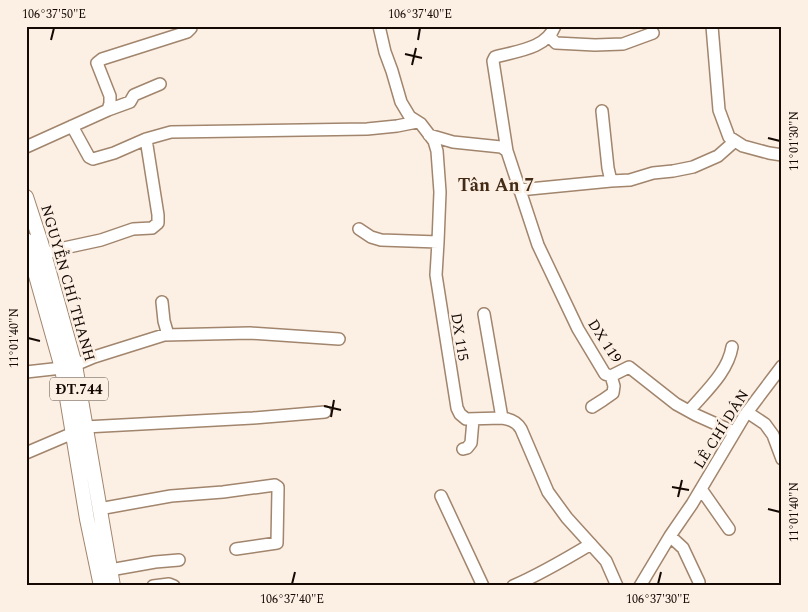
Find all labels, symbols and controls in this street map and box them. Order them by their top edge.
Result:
text: 106°37'50"E [22,5,86,24]
text: 106°37'40"E [388,5,452,24]
text: 11°01'30"N [785,111,804,171]
district label: Tân An 7 [458,172,534,199]
street label: NGUYỄN CHÍ THANH [34,202,101,364]
text: 11°01'40"N [5,308,24,368]
street label: DX 115 [444,311,475,363]
street label: DX 119 [582,315,627,368]
road number: ĐT.744 [50,378,108,400]
street label: LÊ CHÍ DÂN [688,385,755,473]
text: 11°01'40"N [785,482,804,542]
text: 106°37'40"E [260,590,324,609]
text: 106°37'30"E [626,590,690,609]

